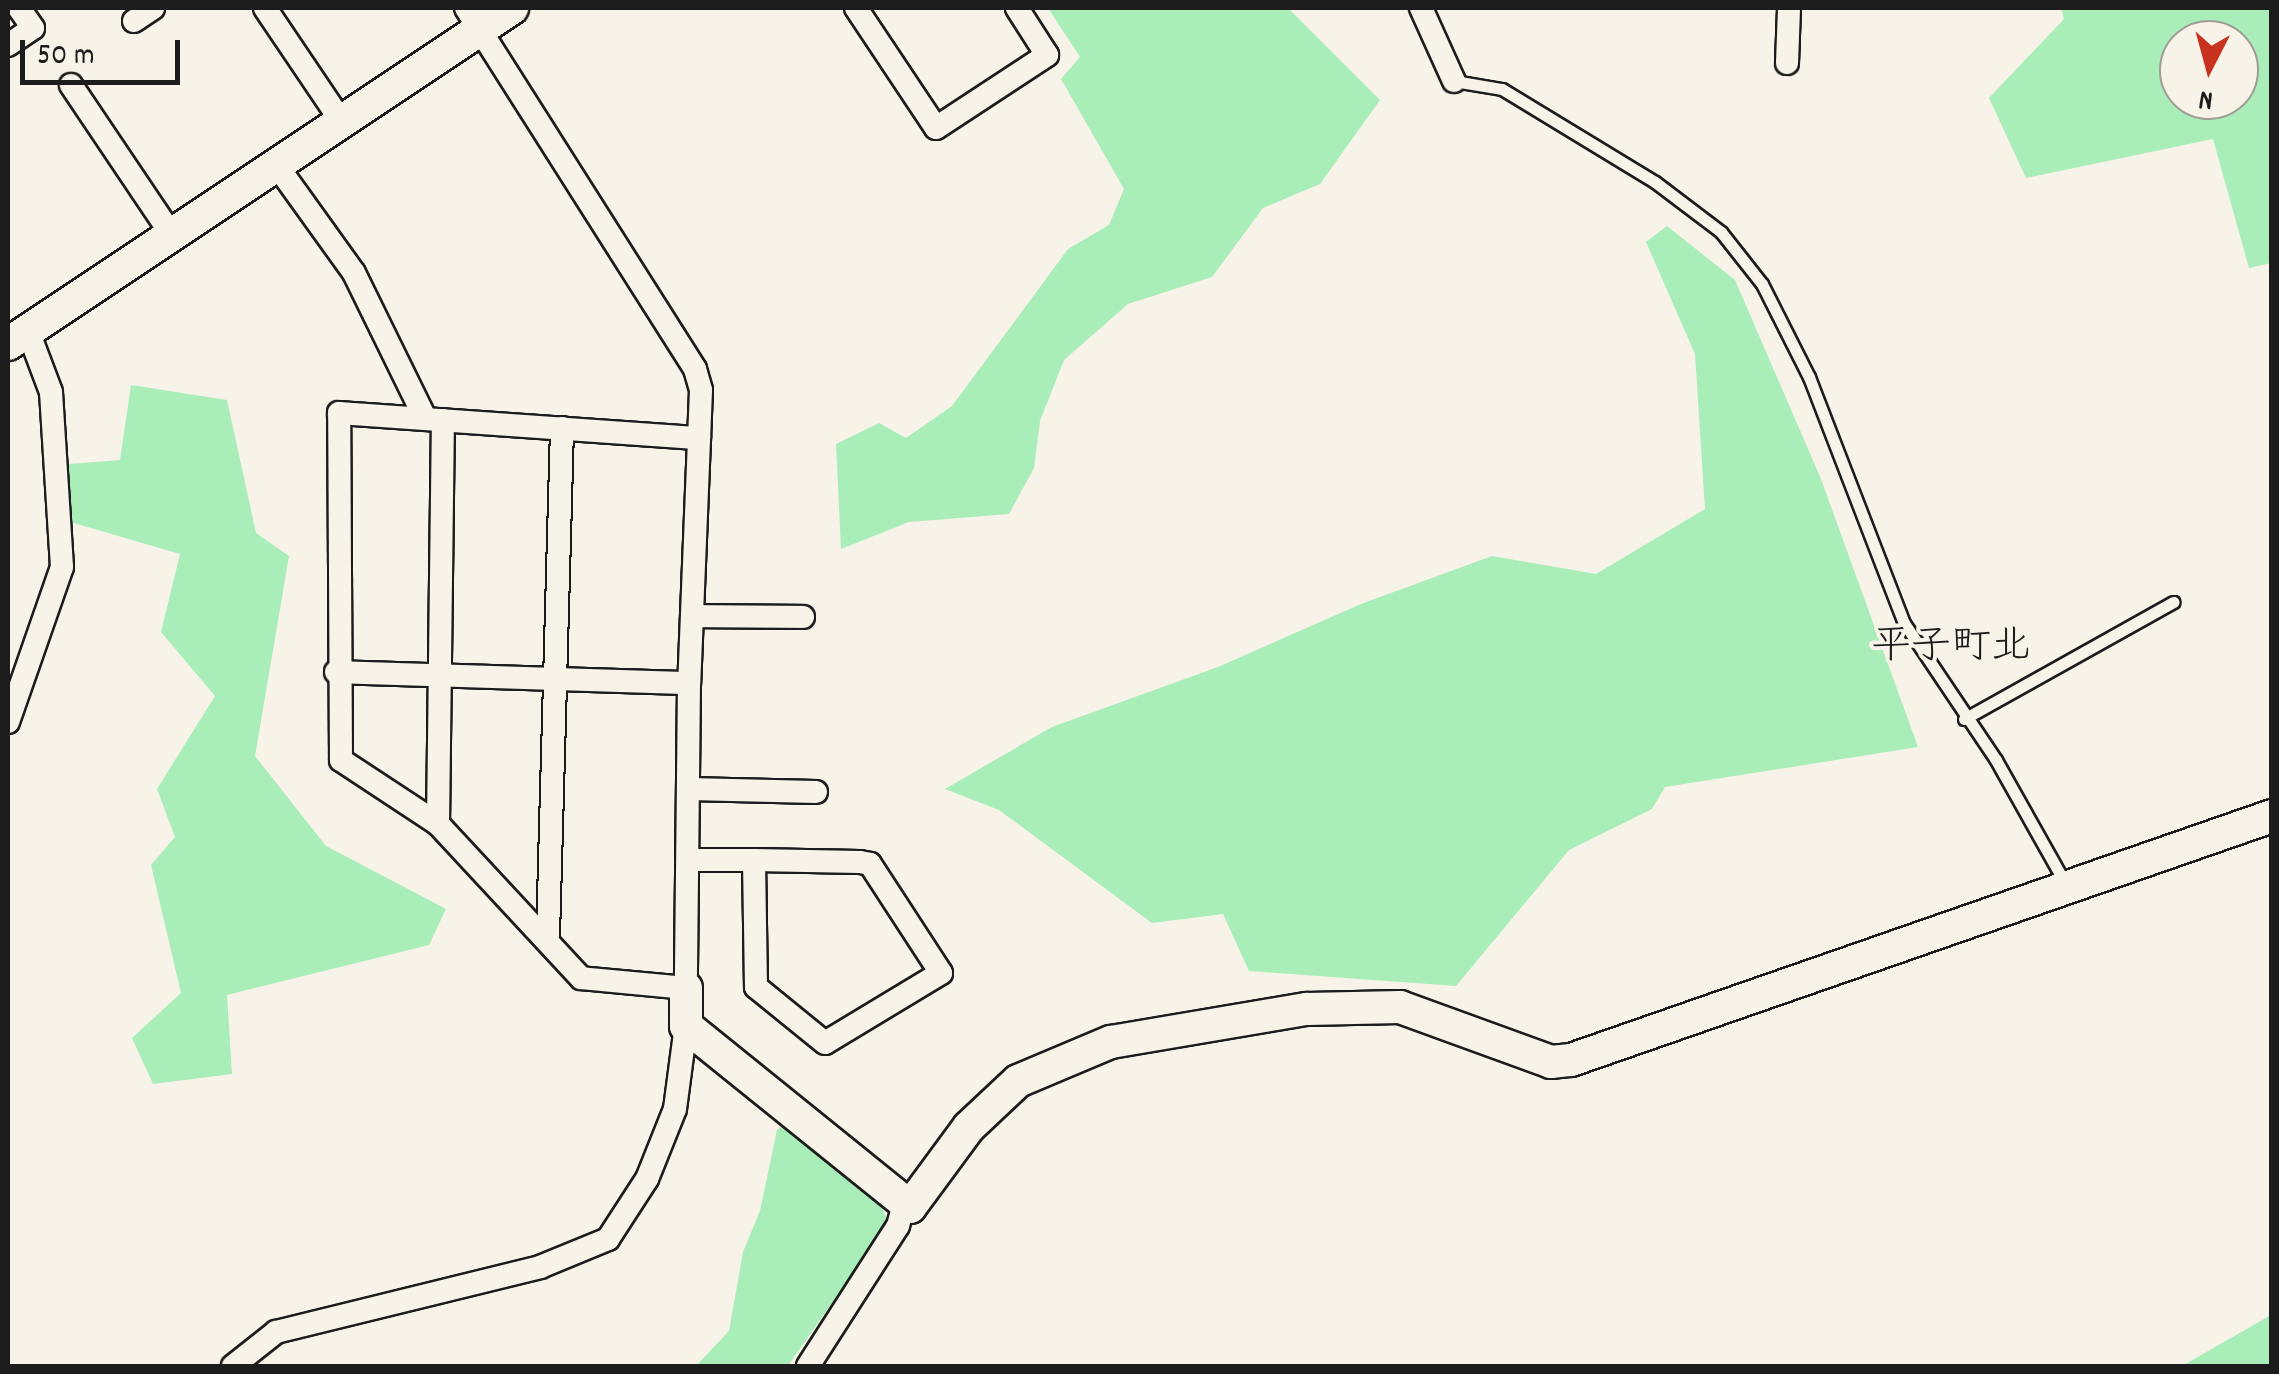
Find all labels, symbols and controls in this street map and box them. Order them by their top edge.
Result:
scale bar [25,20,185,82]
north arrow [2159,20,2259,120]
text: 50 m [37,36,95,79]
text: N [2197,77,2215,118]
district label: 平子町北 [1871,626,2031,674]

